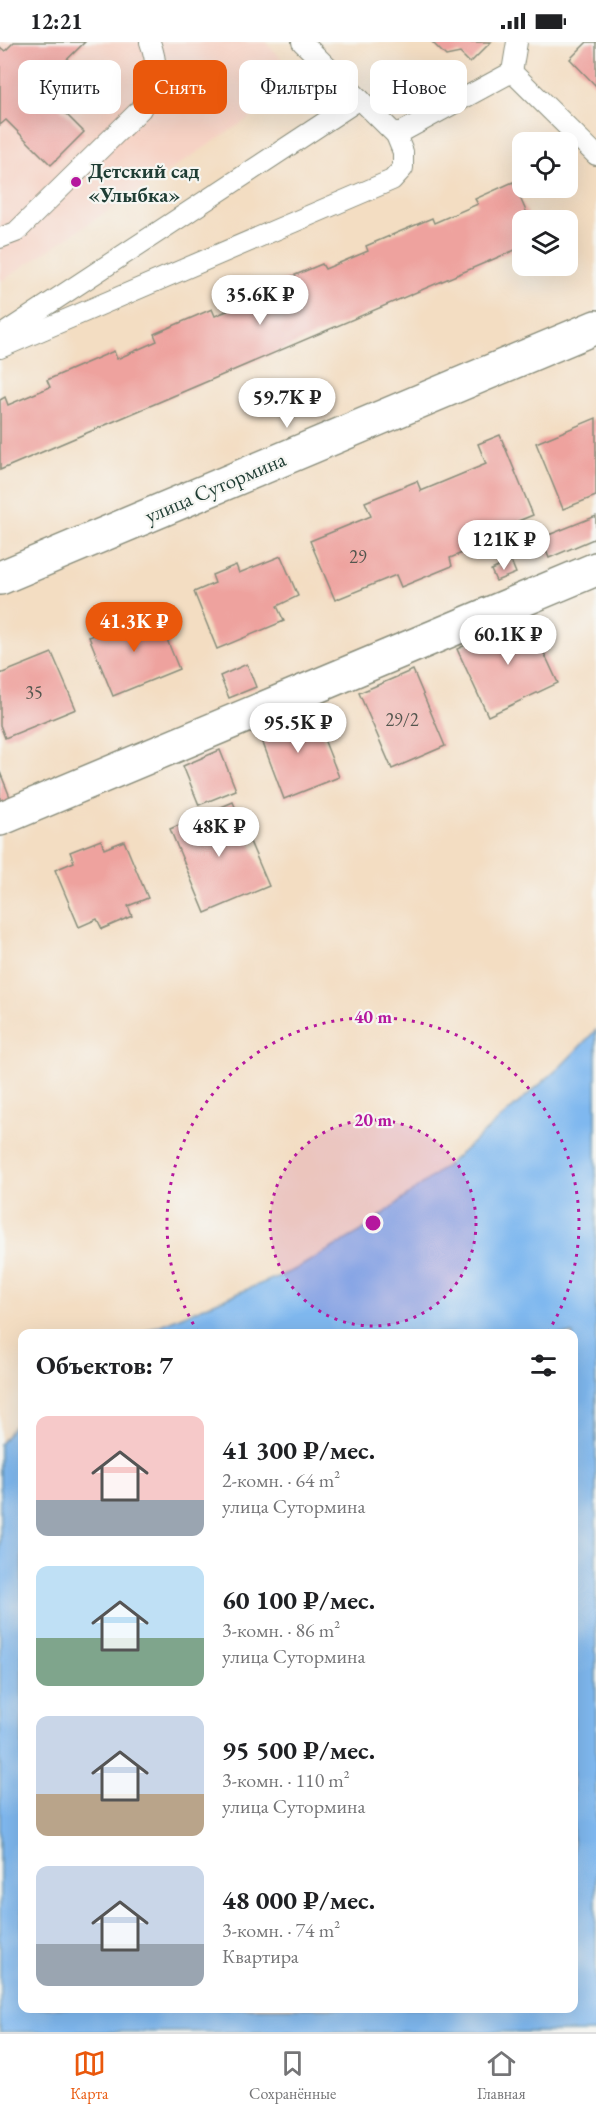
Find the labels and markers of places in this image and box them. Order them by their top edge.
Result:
place label: Детский сад «Улыбка» [88,157,200,208]
marker: Детский сад «Улыбка» [69,175,83,189]
pin: 35.6K ₽ [205,275,315,326]
pin: 59.7K ₽ [232,378,342,429]
pin: 121K ₽ [455,520,553,571]
pin: 41.3K ₽ [79,602,189,653]
pin: 60.1K ₽ [453,615,563,666]
pin: 95.5K ₽ [243,703,353,754]
pin: 48K ₽ [177,807,261,858]
centre of rings [363,1213,383,1233]

